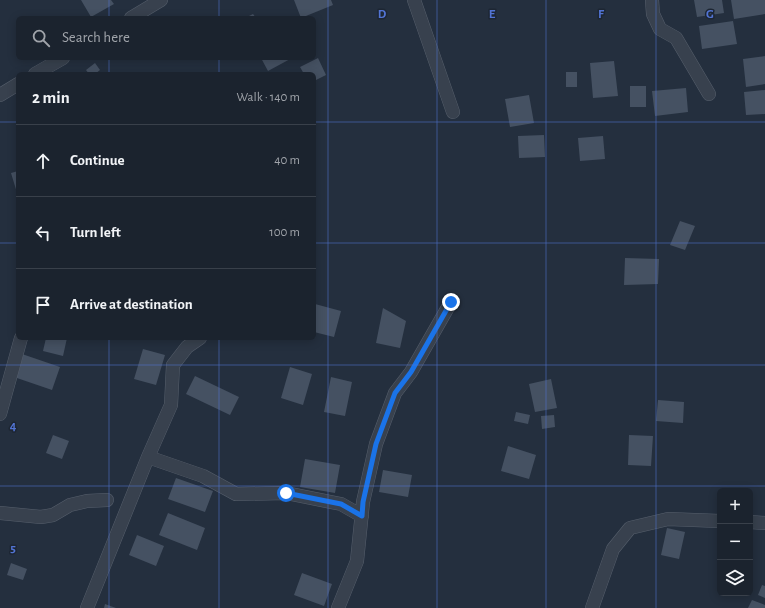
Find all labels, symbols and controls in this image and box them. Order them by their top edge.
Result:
text: D [378,8,387,21]
text: E [489,8,496,21]
text: F [598,8,605,21]
text: G [706,8,714,21]
search box [16,16,316,60]
icon: search [30,27,52,49]
text: Search here [62,30,130,45]
text: 2 min [32,89,70,106]
text: Walk · 140 m [237,91,300,104]
icon: ahead [32,150,54,172]
text: Continue [70,153,125,168]
text: 40 m [274,154,300,167]
icon: left [32,222,54,244]
text: Turn left [70,225,121,240]
text: 100 m [269,226,300,239]
route end [442,293,460,311]
icon: arrive [32,294,54,316]
text: Arrive at destination [70,297,193,312]
text: 4 [10,420,17,433]
route start [277,484,295,502]
map controls [717,488,753,596]
button: + [717,488,753,524]
button: − [717,524,753,560]
text: 5 [10,542,16,555]
button: layers [717,560,753,596]

